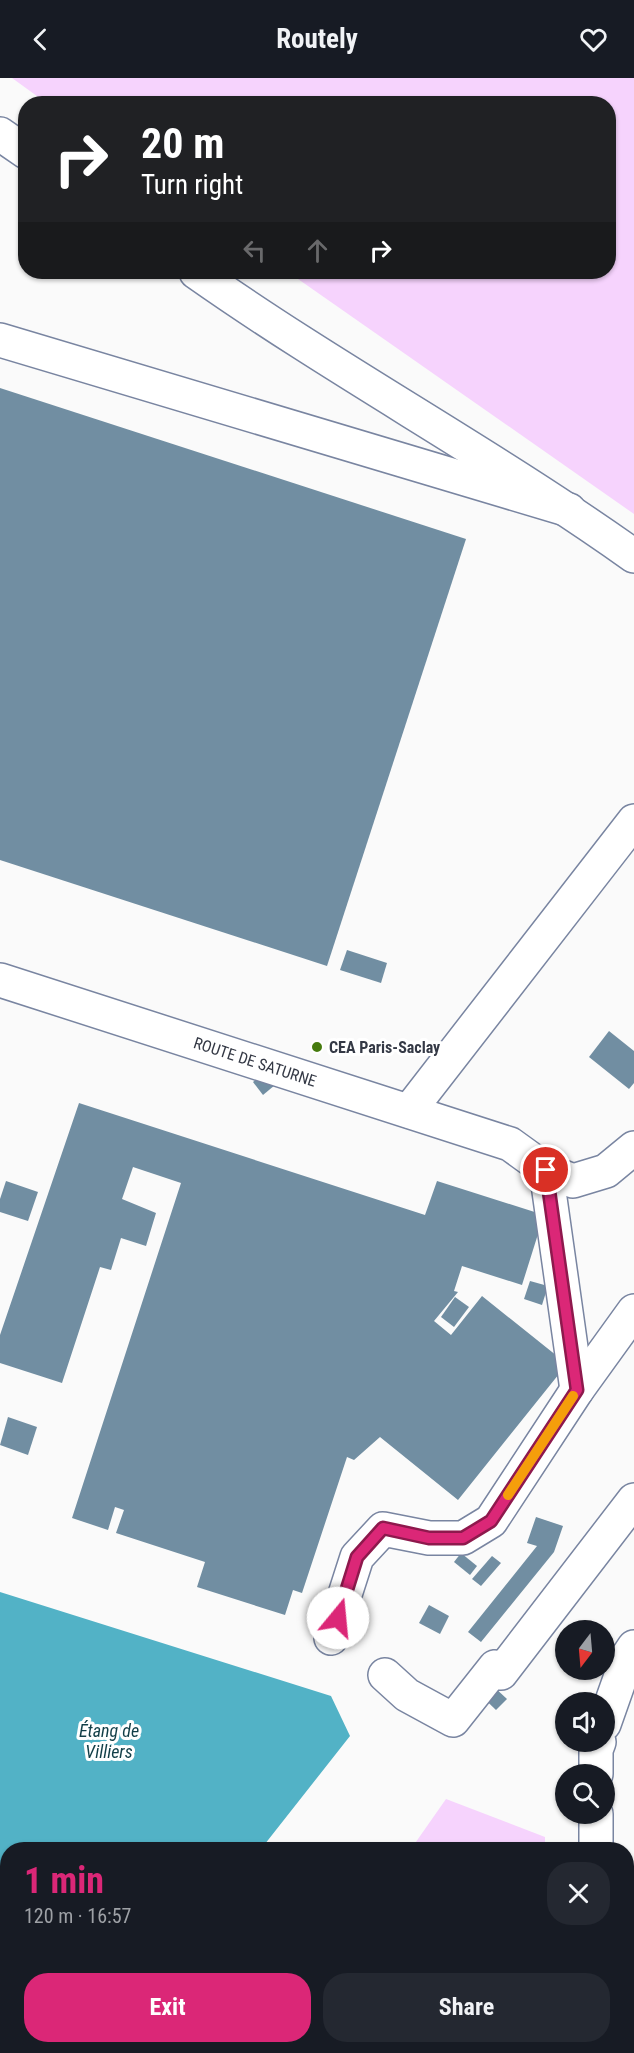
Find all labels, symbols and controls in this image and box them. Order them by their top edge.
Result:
icon: back [24,23,57,56]
text: Routely [276,23,358,55]
icon: heart [577,23,610,56]
text: 20 m [141,119,224,168]
icon: right [42,120,120,198]
text: Turn right [141,169,243,201]
icon: left [238,234,271,267]
icon: ahead [301,234,334,267]
icon: right [364,234,397,267]
street label: ROUTE DE SATURNE [191,1033,319,1091]
place label: CEA Paris-Saclay [329,1038,440,1057]
marker: CEA Paris-Saclay [310,1040,324,1054]
pin [520,1144,571,1195]
icon: arrive [529,1153,562,1186]
position arrow [306,1586,370,1650]
north arrow [555,1620,615,1680]
map controls [555,1620,615,1824]
button: sound [555,1692,615,1752]
water label: Étang de Villiers [79,1720,139,1762]
button: search [555,1764,615,1824]
text: 1 min [24,1860,104,1902]
button: close [547,1862,610,1925]
text: 120 m · 16:57 [24,1904,131,1928]
button: Exit [24,1973,311,2042]
button: Share [323,1973,610,2042]

